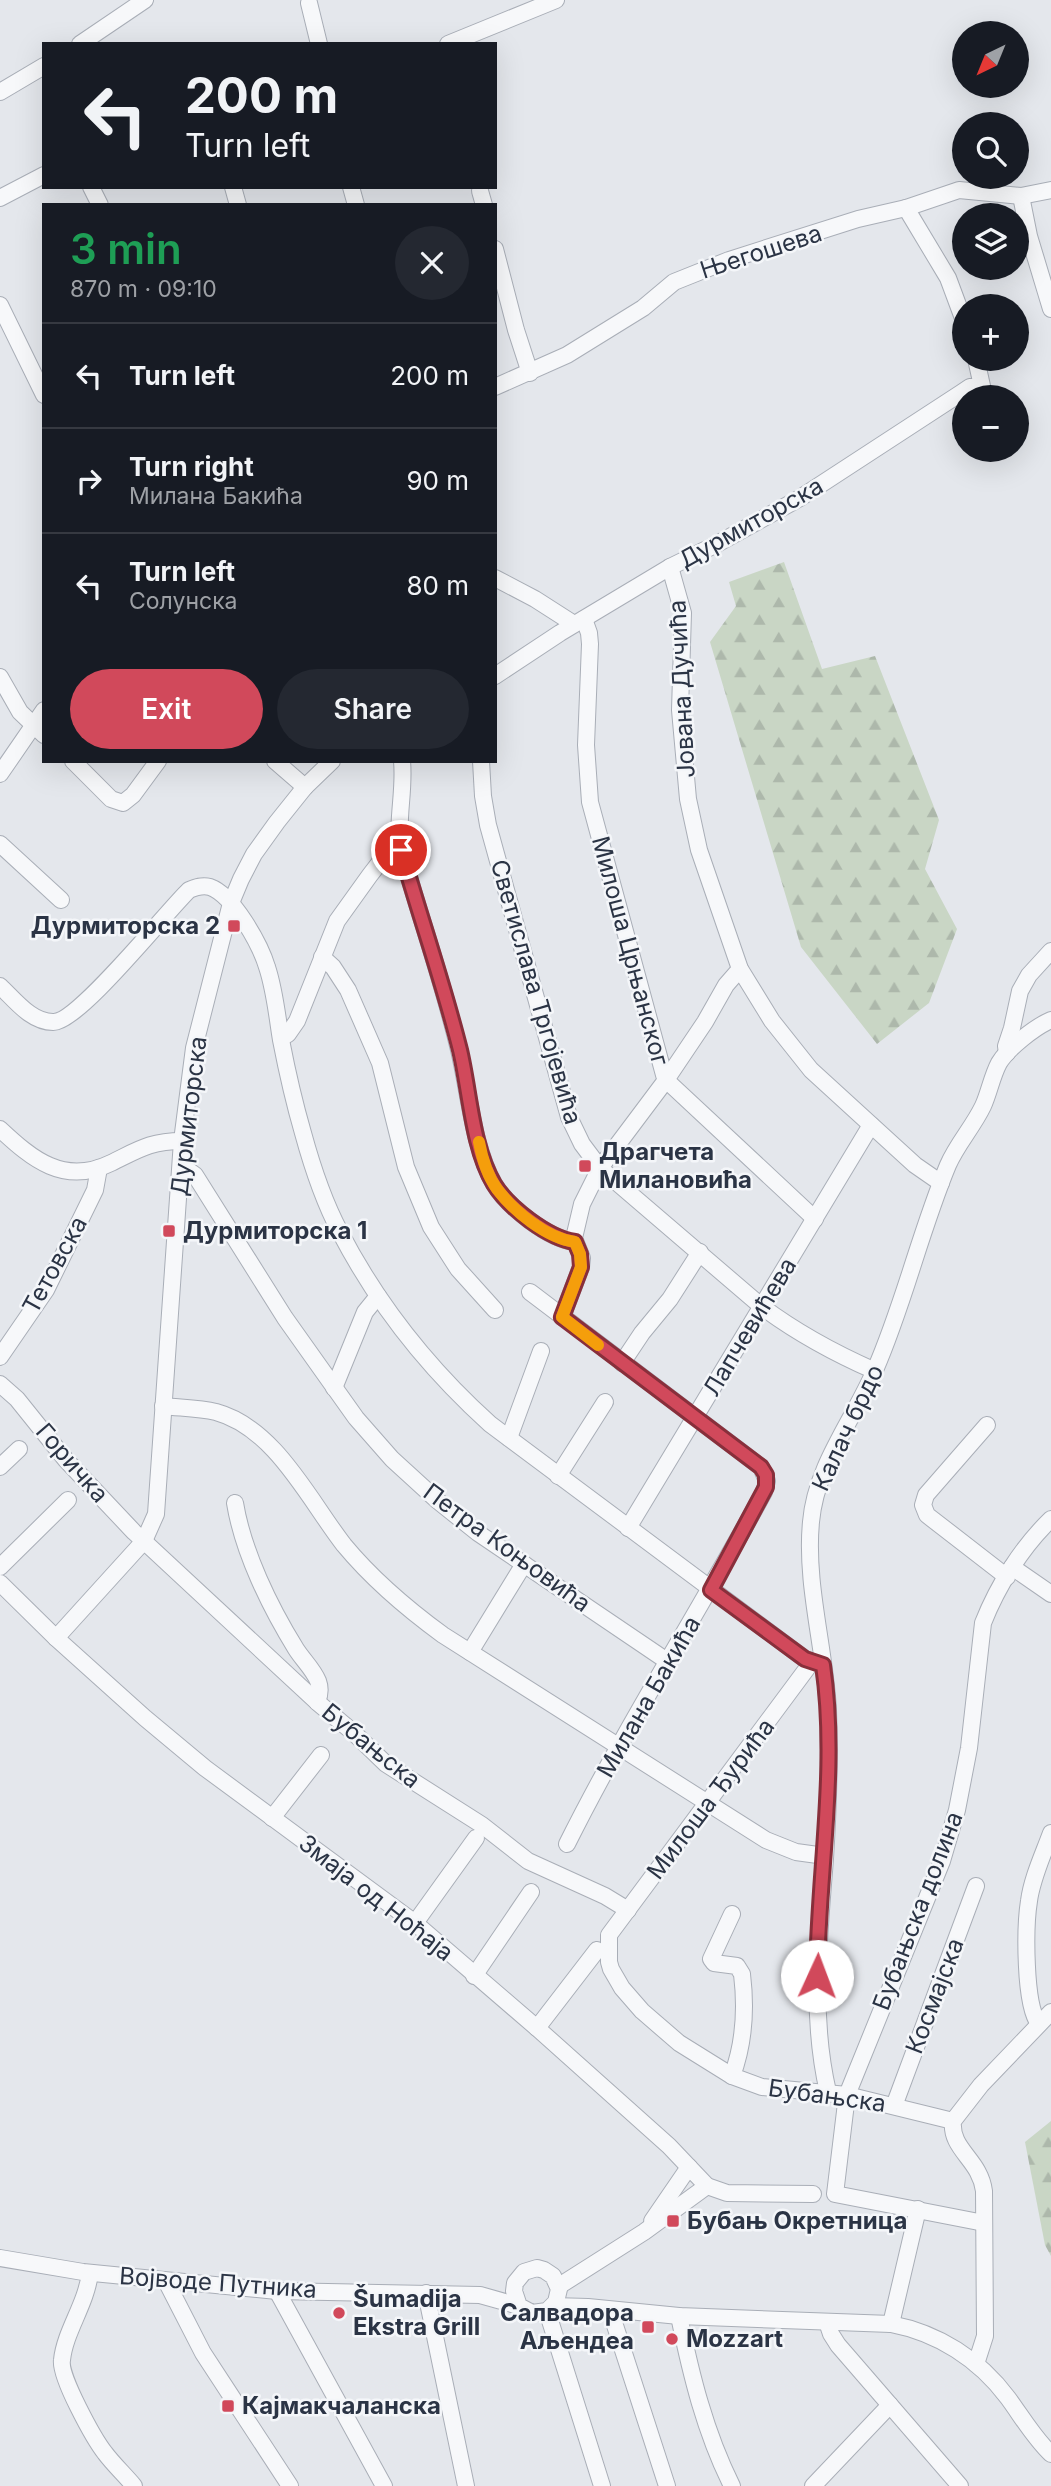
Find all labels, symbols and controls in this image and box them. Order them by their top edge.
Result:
north arrow [952,21,1029,98]
map controls [952,21,1029,462]
text: 200 m [185,66,338,125]
icon: left [70,70,161,161]
button: search [952,112,1029,189]
text: Turn left [185,126,310,165]
button: layers [952,203,1029,280]
street label: Његошева [696,218,825,285]
text: 3 min [70,223,182,274]
button: close [395,226,469,300]
text: 870 m · 09:10 [70,275,217,303]
button: + [952,294,1029,371]
icon: left [70,357,108,395]
text: Turn left [129,360,235,391]
text: 200 m [390,360,469,391]
button: − [952,385,1029,462]
text: Turn right [129,451,254,482]
icon: right [70,462,108,500]
text: 90 m [406,465,469,496]
street label: Дурмиторска [673,471,828,574]
text: Милана Бакића [129,482,303,510]
text: Turn left [129,556,235,587]
icon: left [70,567,108,605]
text: 80 m [406,570,469,601]
text: Солунска [129,587,238,615]
street label: Јована Дучића [662,599,701,779]
button: Exit [70,669,263,749]
button: Share [277,669,469,749]
pin [371,820,431,880]
icon: arrive [382,831,420,869]
street label: Милоша Црњанског [586,833,675,1069]
street label: Светислава Тргојевића [485,856,588,1128]
place label: Дурмиторска 2 [31,911,220,940]
marker: Дурмиторска 2 [226,918,242,934]
street label: Дурмиторска [164,1034,213,1197]
place label: Драгчета Милановића [599,1137,752,1194]
marker: Драгчета Милановића [577,1158,593,1174]
street label: Тетовска [16,1211,93,1318]
place label: Дурмиторска 1 [183,1216,367,1245]
marker: Дурмиторска 1 [161,1223,177,1239]
street label: Лапчевићева [697,1252,802,1401]
street label: Калач брдо [806,1360,889,1495]
street label: Горичка [30,1417,115,1508]
street label: Петра Коњовића [418,1477,596,1618]
street label: Милана Бакића [591,1611,706,1783]
street label: Бубањска [316,1697,426,1794]
street label: Милоша Ђурића [641,1713,780,1885]
street label: Бубањска долина [866,1807,969,2014]
street label: Змаја од Ноћаја [293,1828,459,1967]
street label: Космајска [899,1934,970,2058]
position arrow [780,1939,854,2013]
street label: Бубањска [766,2073,888,2118]
place label: Бубањ Окретница [687,2206,907,2235]
marker: Бубањ Окретница [665,2213,681,2229]
street label: Војводе Путника [118,2261,318,2304]
place label: Šumadija Ekstra Grill [353,2284,480,2341]
place label: Салвадора Аљендеа [500,2298,634,2355]
marker: Šumadija Ekstra Grill [331,2305,347,2321]
marker: Салвадора Аљендеа [640,2319,656,2335]
place label: Mozzart [686,2324,783,2353]
marker: Mozzart [664,2331,680,2347]
place label: Кајмакчаланска [242,2391,441,2420]
marker: Кајмакчаланска [220,2398,236,2414]

